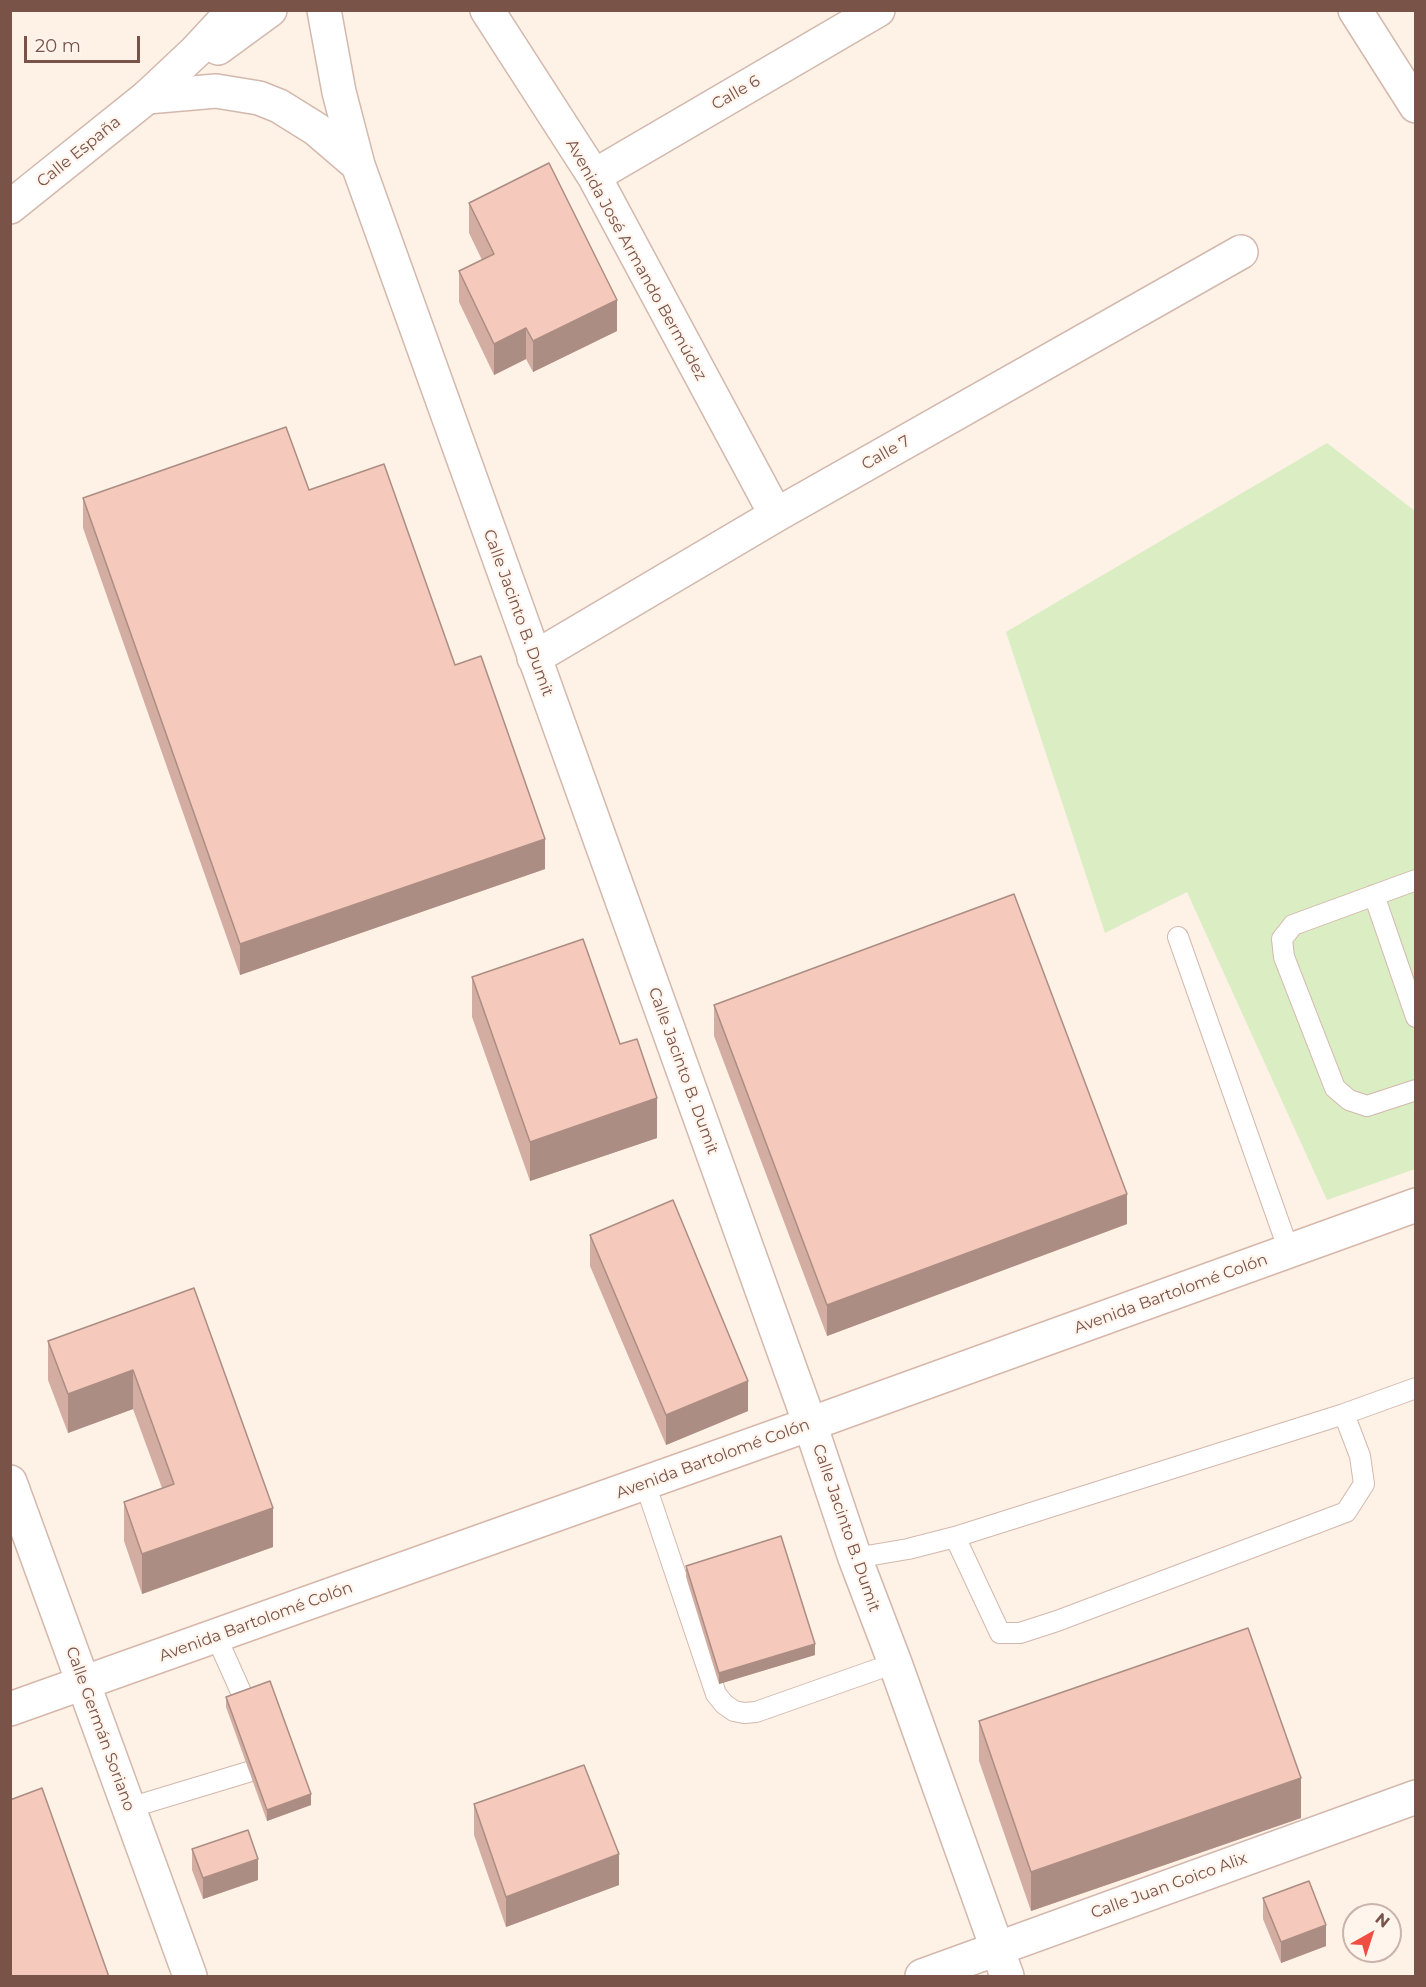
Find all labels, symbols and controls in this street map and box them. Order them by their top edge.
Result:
scale bar [27,24,142,62]
text: 20 m [35,35,81,57]
street label: Calle 6 [708,71,764,115]
street label: Calle España [33,112,125,192]
street label: Avenida José Armando Bermúdez [561,136,711,384]
street label: Calle 7 [858,432,914,474]
street label: Calle Jacinto B. Dumit [479,527,557,699]
street label: Calle Jacinto B. Dumit [644,985,722,1157]
street label: Avenida Bartolomé Colón [1072,1250,1270,1338]
street label: Avenida Bartolomé Colón [614,1415,812,1503]
street label: Calle Jacinto B. Dumit [808,1442,884,1614]
street label: Avenida Bartolomé Colón [157,1578,355,1666]
street label: Calle Germán Soriano [61,1644,139,1814]
street label: Calle Juan Goico Alix [1088,1849,1250,1923]
north arrow [1342,1903,1402,1963]
text: N [1371,1909,1393,1932]

